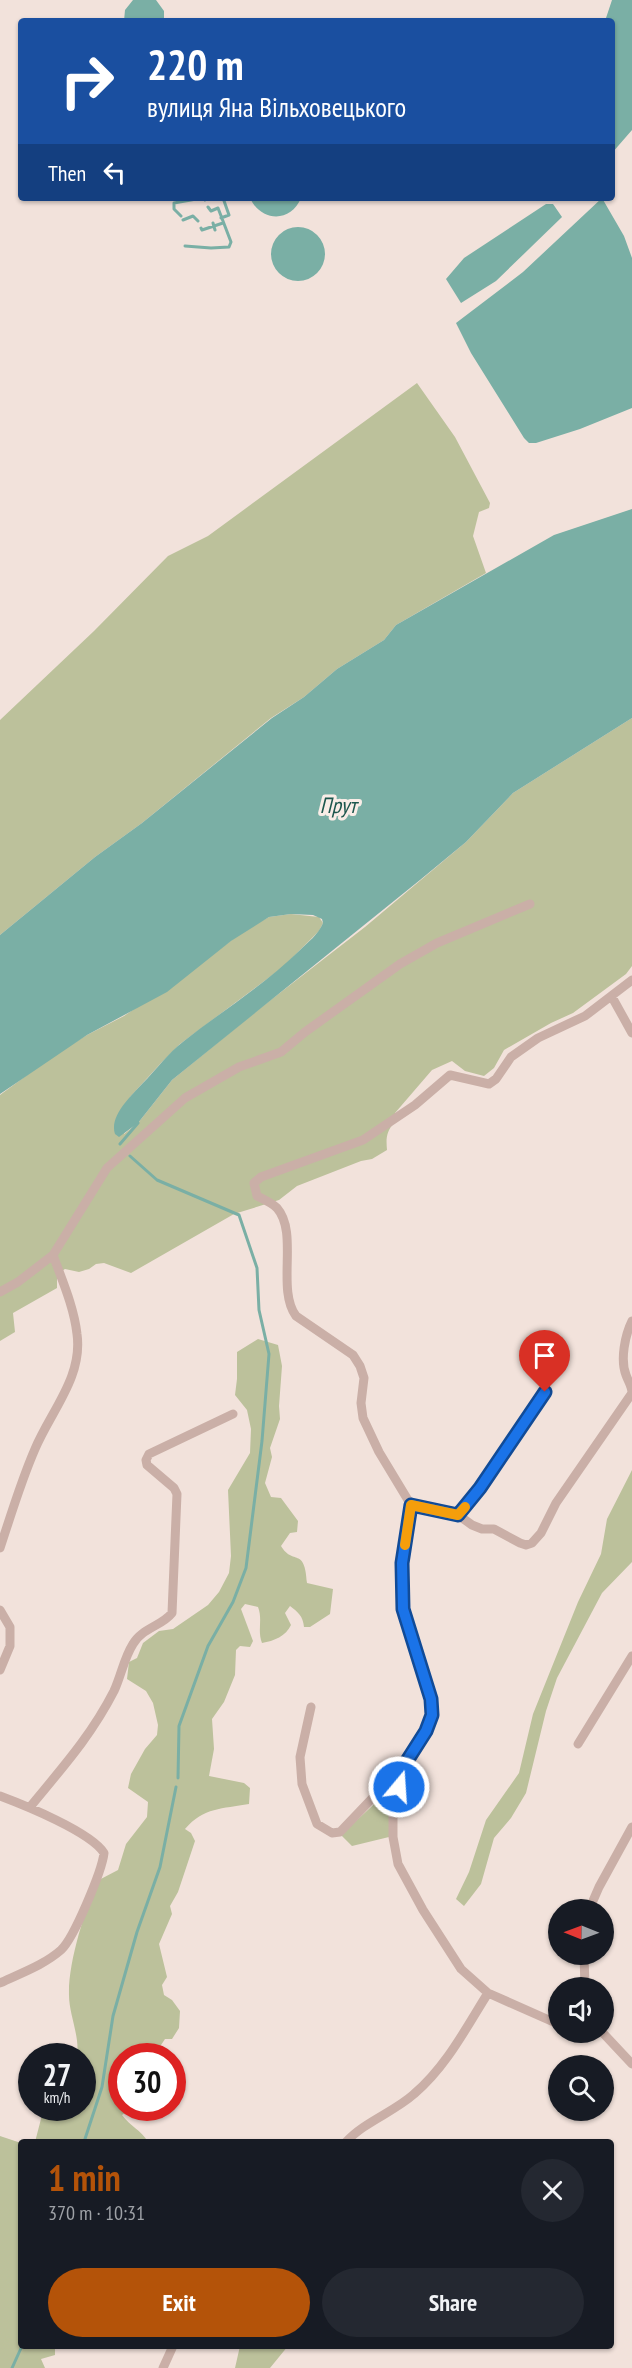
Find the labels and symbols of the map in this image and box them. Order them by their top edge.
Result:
water label: Прут [320,791,359,819]
pin [519,1330,570,1392]
position arrow [367,1755,431,1819]
north arrow [548,1899,614,1965]
speed limit sign: 30 [108,2043,186,2121]

